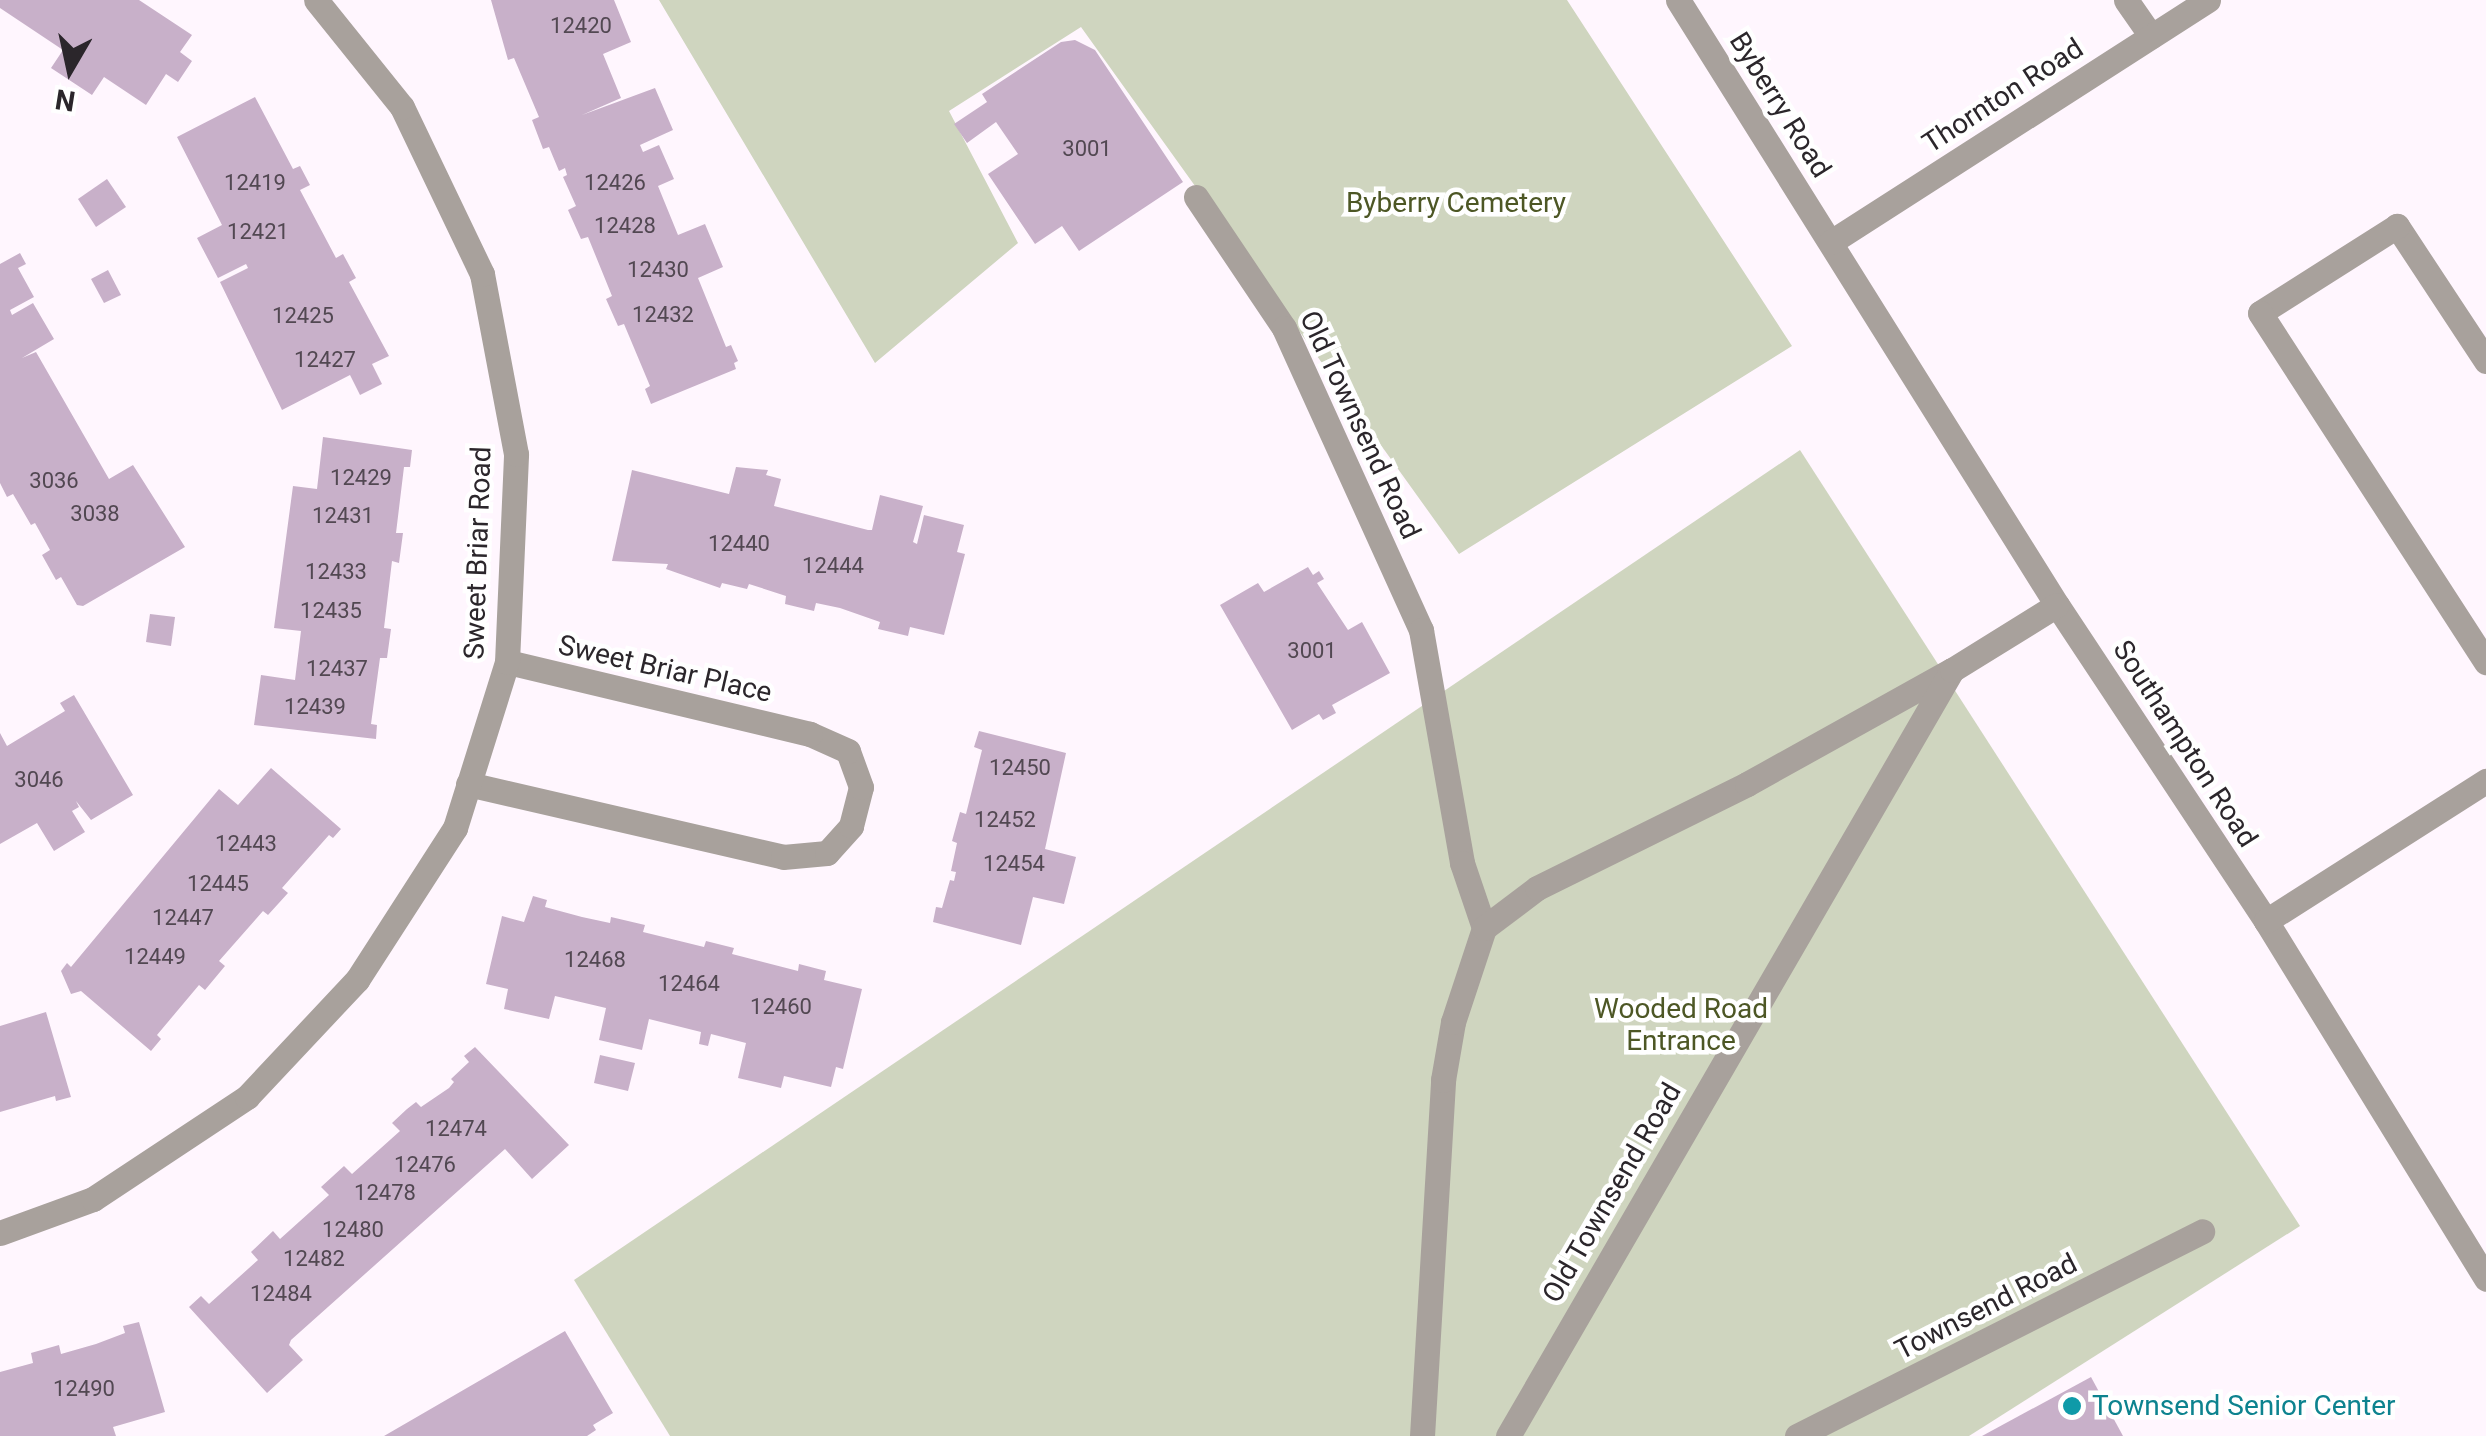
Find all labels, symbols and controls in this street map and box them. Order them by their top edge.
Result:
house number: 12420 [550,13,612,39]
north arrow [20,20,120,120]
street label: Byberry Road [1722,26,1838,184]
street label: Thornton Road [1916,32,2090,160]
text: N [53,82,78,118]
house number: 3001 [1062,136,1112,162]
house number: 12419 [224,170,286,196]
house number: 12426 [584,170,646,196]
park label: Byberry Cemetery [1346,186,1566,220]
house number: 12428 [594,213,656,239]
house number: 12421 [227,219,289,245]
house number: 12430 [627,257,689,283]
house number: 12432 [632,302,694,328]
house number: 12425 [272,303,334,329]
street label: Old Townsend Road [1292,305,1428,545]
house number: 12427 [294,347,356,373]
street label: Sweet Briar Road [457,446,499,660]
house number: 12429 [330,465,392,491]
house number: 3036 [29,468,79,494]
house number: 3038 [70,501,120,527]
house number: 12431 [312,503,374,529]
house number: 12440 [708,531,770,557]
house number: 12444 [802,553,864,579]
house number: 12433 [305,559,367,585]
house number: 12435 [300,598,362,624]
street label: Sweet Briar Place [555,628,775,710]
street label: Southampton Road [2106,634,2264,854]
house number: 3001 [1287,638,1337,664]
house number: 12437 [306,656,368,682]
house number: 12439 [284,694,346,720]
house number: 12450 [989,755,1051,781]
house number: 3046 [14,767,64,793]
house number: 12452 [974,807,1036,833]
house number: 12443 [215,831,277,857]
house number: 12454 [983,851,1045,877]
house number: 12445 [187,871,249,897]
house number: 12447 [152,905,214,931]
house number: 12449 [124,944,186,970]
house number: 12468 [564,947,626,973]
house number: 12464 [658,971,720,997]
park label: Wooded Road Entrance [1594,992,1768,1058]
house number: 12460 [750,994,812,1020]
street label: Old Townsend Road [1535,1077,1689,1309]
house number: 12474 [425,1116,487,1142]
house number: 12476 [394,1152,456,1178]
house number: 12478 [354,1180,416,1206]
house number: 12480 [322,1217,384,1243]
house number: 12482 [283,1246,345,1272]
street label: Townsend Road [1889,1247,2083,1367]
house number: 12484 [250,1281,312,1307]
house number: 12490 [53,1376,115,1402]
place label: Townsend Senior Center [2092,1389,2396,1423]
marker: Townsend Senior Center [2061,1395,2083,1417]

